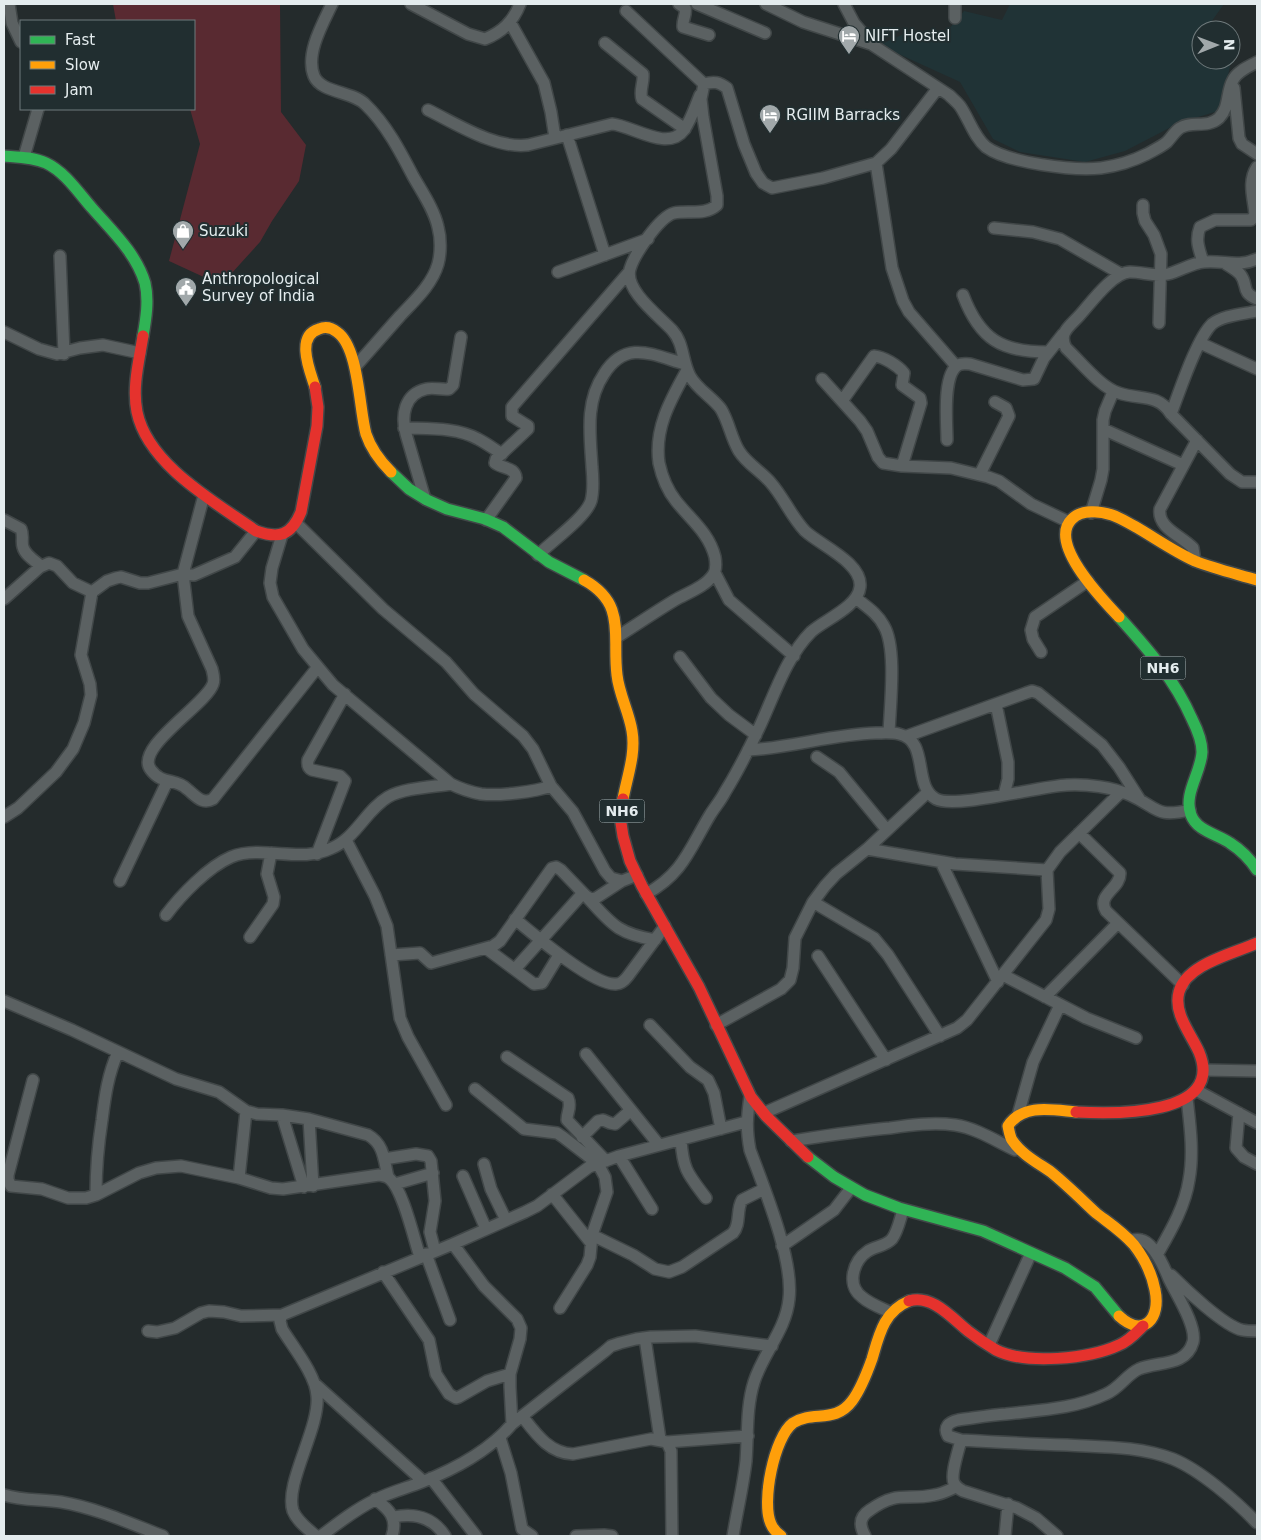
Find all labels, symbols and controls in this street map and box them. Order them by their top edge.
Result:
legend [20,20,195,110]
north arrow [1191,20,1241,70]
hotel icon: NIFT Hostel [837,24,861,55]
place label: NIFT Hostel [865,27,951,45]
text: Fast [65,31,95,49]
text: N [1221,39,1237,51]
text: Slow [65,56,100,74]
text: Jam [64,81,93,99]
hotel icon: RGIIM Barracks [758,103,782,134]
place label: RGIIM Barracks [786,106,900,124]
shop icon: Suzuki [171,219,195,250]
place label: Suzuki [199,222,248,240]
place label: Anthropological Survey of India [202,270,320,305]
public building icon: Anthropological Survey of India [174,276,198,307]
road number: NH6 [1140,656,1186,680]
road number: NH6 [600,799,644,822]

